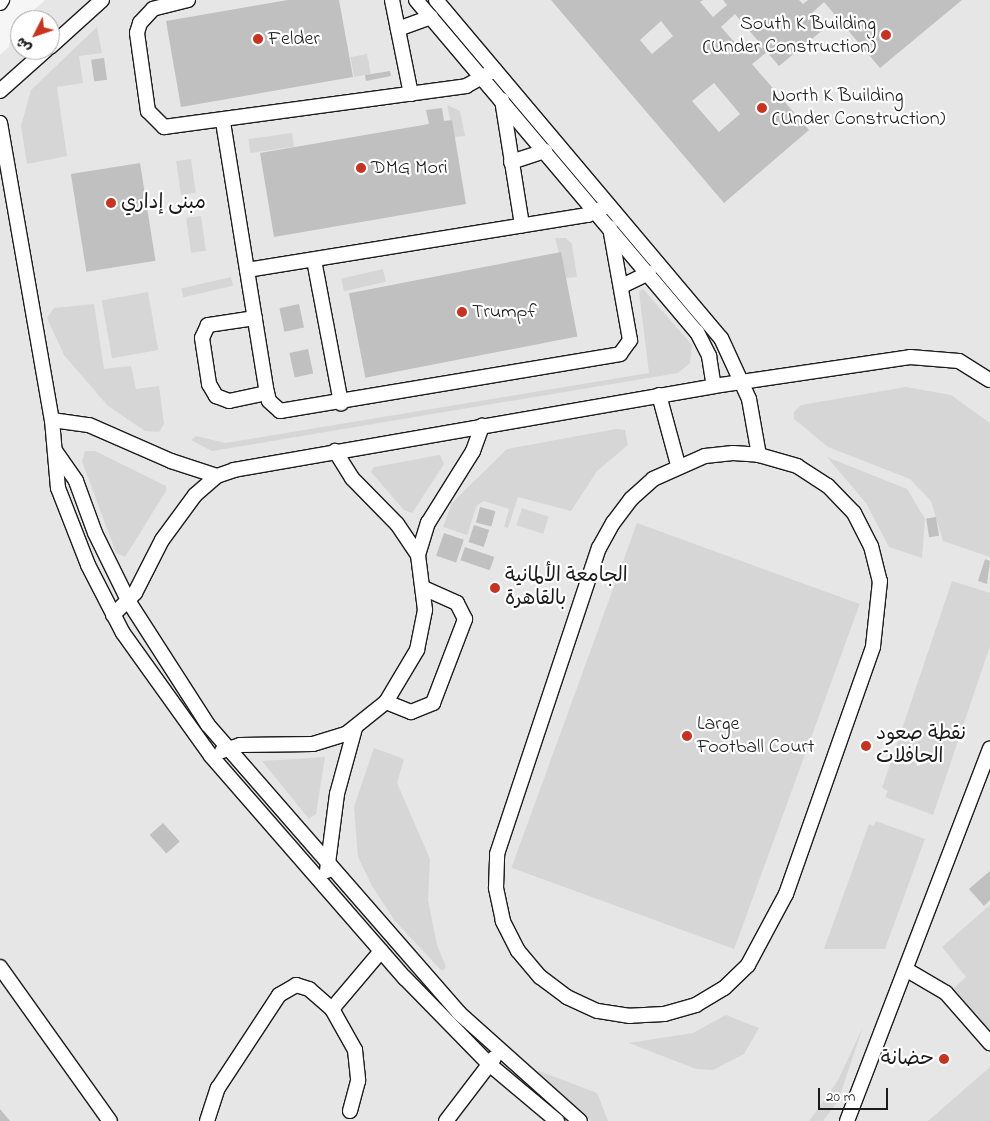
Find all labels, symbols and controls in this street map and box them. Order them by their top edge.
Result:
north arrow [10,10,60,60]
place label: South K Building (Under Construction) [703,12,876,59]
place label: Felder [268,27,320,51]
marker: South K Building (Under Construction) [880,29,892,41]
text: ش [11,32,37,57]
marker: Felder [252,33,264,45]
place label: North K Building (Under Construction) [772,84,945,131]
marker: North K Building (Under Construction) [756,102,768,114]
place label: DMG Mori [371,156,448,180]
marker: DMG Mori [355,162,367,174]
place label: مبنى إداري [121,191,206,215]
marker: مبنى إداري [105,197,117,209]
place label: Trumpf [472,300,537,324]
marker: Trumpf [456,306,468,318]
place label: الجامعة الألمانية بالقاهرة [505,564,628,611]
marker: الجامعة الألمانية بالقاهرة [489,582,501,594]
place label: Large Football Court [697,712,814,759]
place label: نقطة صعود الحافلات [876,722,966,769]
marker: Large Football Court [681,730,693,742]
marker: نقطة صعود الحافلات [860,740,872,752]
place label: حضانة [881,1047,934,1071]
marker: حضانة [938,1053,950,1065]
scale bar [820,1078,890,1110]
text: 20 m [826,1086,855,1108]

